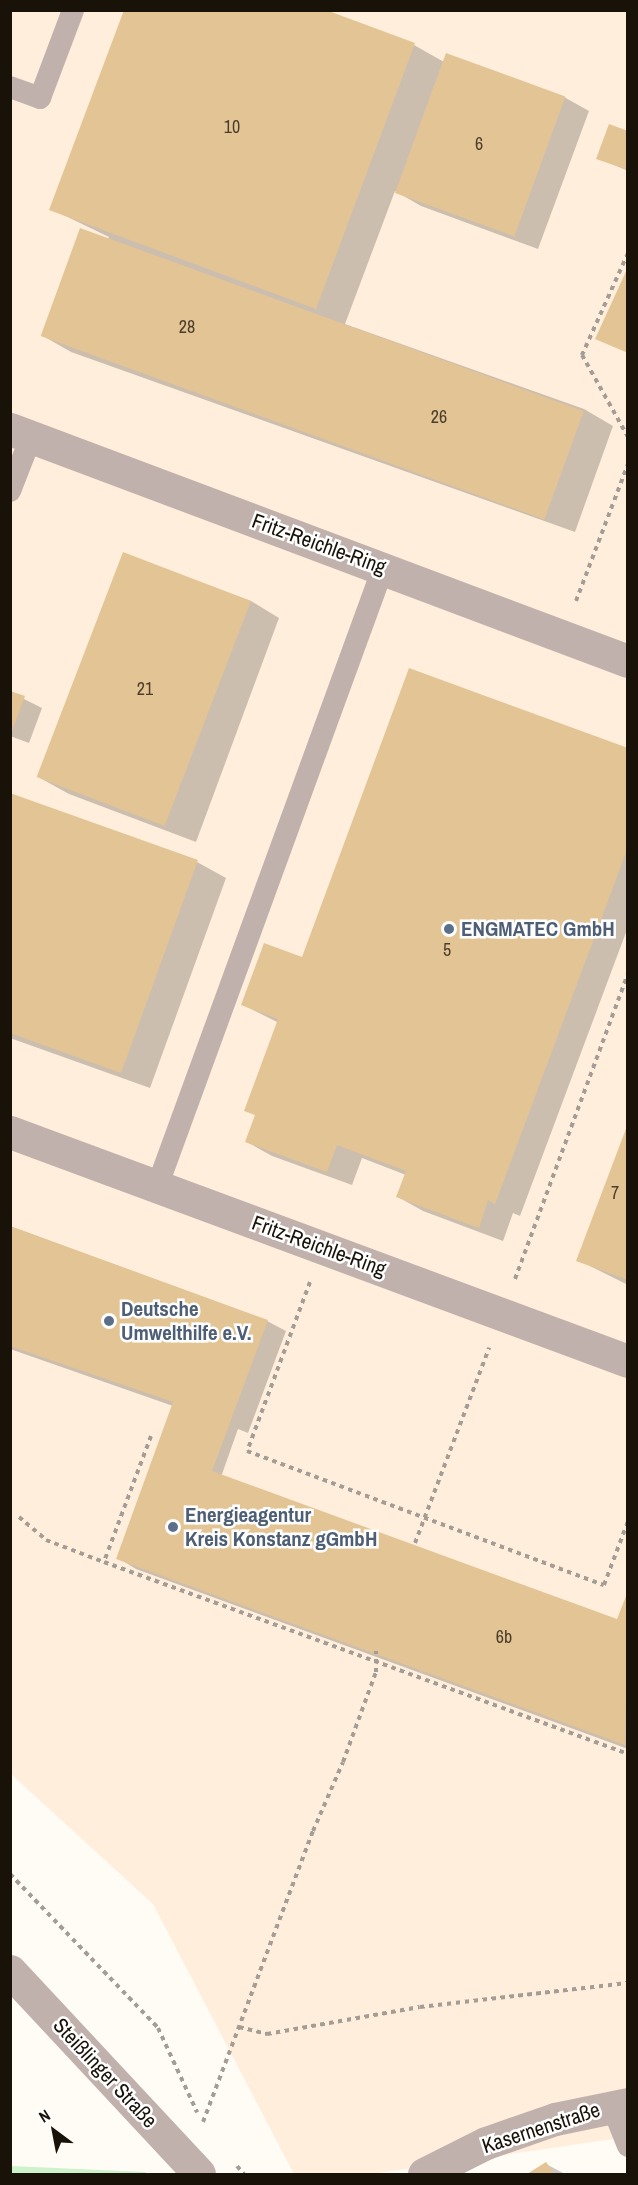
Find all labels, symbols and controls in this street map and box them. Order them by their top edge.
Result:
house number: 10 [224,116,240,138]
house number: 6 [475,133,483,155]
house number: 28 [179,316,195,338]
house number: 26 [431,406,447,428]
street label: Fritz-Reichle-Ring [249,508,389,580]
house number: 21 [137,678,153,700]
place label: ENGMATEC GmbH [461,916,615,942]
marker: ENGMATEC GmbH [442,922,456,936]
house number: 5 [443,939,451,961]
house number: 7 [611,1182,619,1204]
street label: Fritz-Reichle-Ring [249,1210,389,1282]
place label: Deutsche Umwelthilfe e.V. [121,1296,251,1346]
marker: Deutsche Umwelthilfe e.V. [102,1314,116,1328]
place label: Energieagentur Kreis Konstanz gGmbH [185,1502,377,1552]
marker: Energieagentur Kreis Konstanz gGmbH [166,1520,180,1534]
house number: 6b [496,1626,512,1648]
street label: Steißlinger Straße [48,2013,162,2133]
street label: Kasernenstraße [479,2097,603,2159]
north arrow [24,2101,84,2161]
text: N [35,2104,54,2128]

